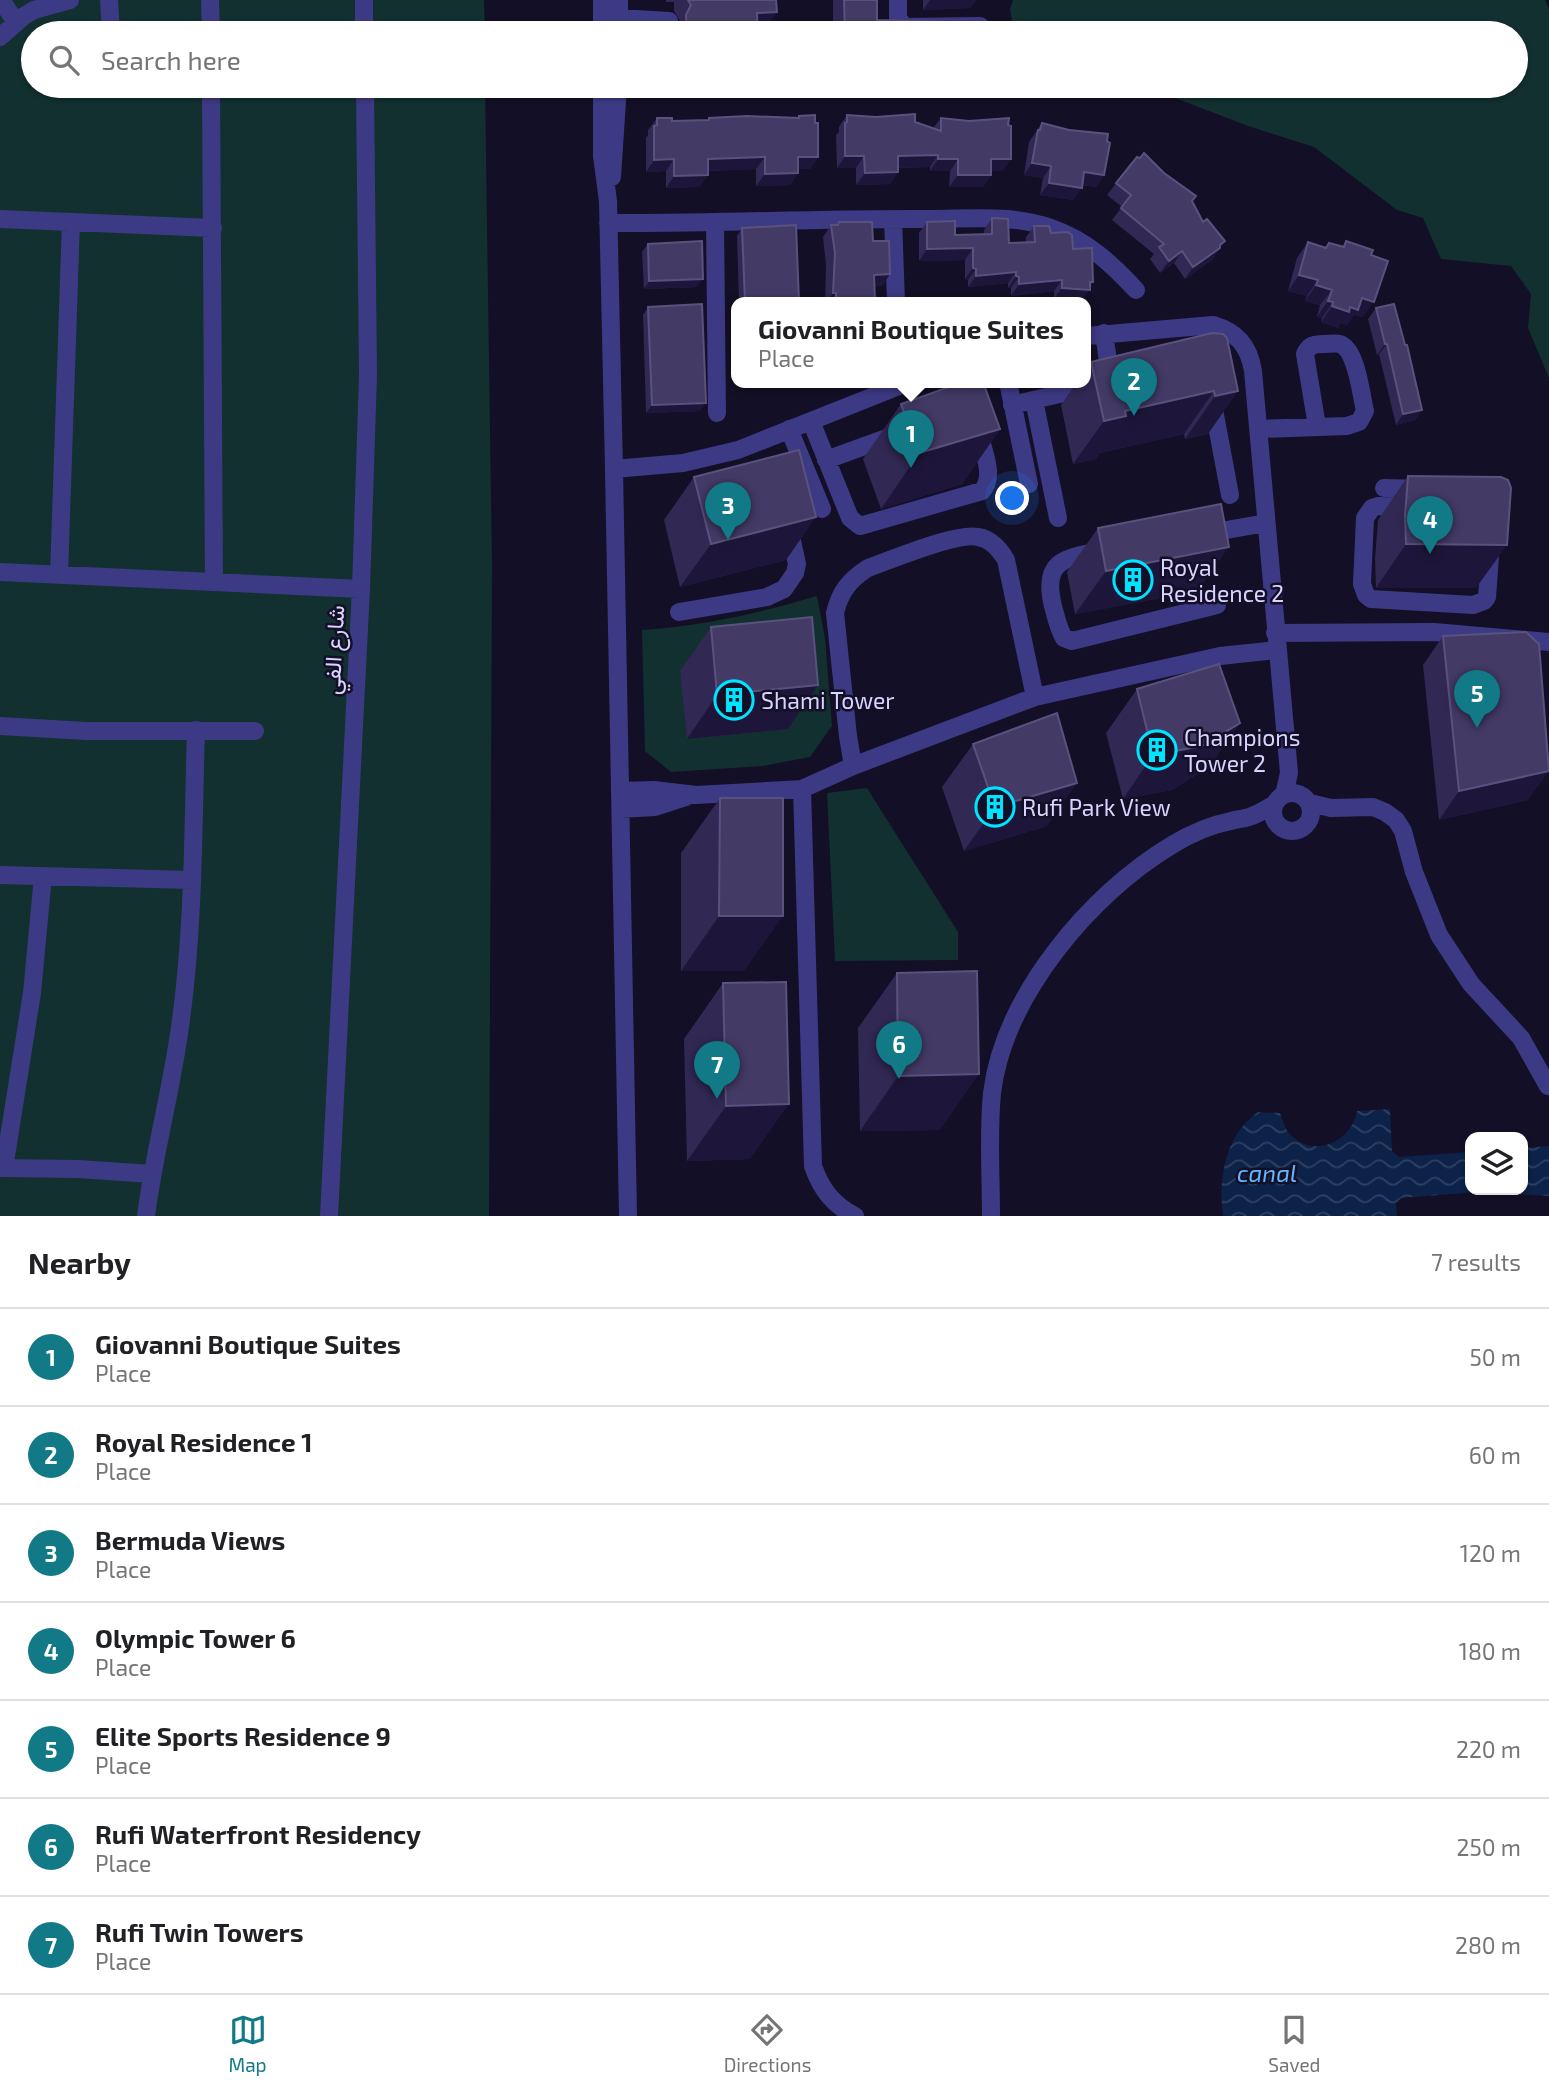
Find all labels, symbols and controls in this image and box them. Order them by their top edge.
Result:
search box [21,21,1528,98]
icon: search [45,41,83,79]
text: Search here [101,44,241,75]
popup [731,297,1091,388]
text: Giovanni Boutique Suites [758,313,1064,344]
text: Place [758,344,815,372]
pin: 2 [1111,358,1157,416]
pin: 1 [888,410,934,468]
your location [995,481,1029,515]
pin: 3 [705,482,751,540]
pin: 4 [1407,496,1453,554]
place label: Royal Residence 2 [1160,553,1284,607]
building icon: Royal Residence 2 [1112,559,1154,601]
street label: شارع الفي [317,604,355,696]
pin: 5 [1454,670,1500,728]
building icon: Shami Tower [713,679,755,721]
place label: Shami Tower [761,686,895,714]
place label: Champions Tower 2 [1184,723,1300,777]
building icon: Champions Tower 2 [1136,729,1178,771]
building icon: Rufi Park View [974,786,1016,828]
place label: Rufi Park View [1022,793,1171,821]
pin: 6 [876,1021,922,1079]
pin: 7 [694,1041,740,1099]
map controls [1465,1132,1528,1195]
button: layers [1465,1132,1528,1195]
water label: canal [1237,1158,1297,1187]
text: Nearby [28,1244,131,1280]
text: 7 results [1431,1248,1521,1276]
text: Giovanni Boutique Suites [95,1328,401,1359]
text: 1 [46,1343,56,1371]
text: 50 m [1470,1343,1521,1371]
text: Place [95,1359,151,1387]
text: Royal Residence 1 [95,1426,312,1457]
text: 2 [44,1441,58,1469]
text: 60 m [1469,1441,1521,1469]
text: Place [95,1457,151,1485]
text: Bermuda Views [95,1524,285,1555]
text: 3 [44,1539,58,1567]
text: 120 m [1460,1539,1521,1567]
text: Place [95,1555,151,1583]
text: Olympic Tower 6 [95,1622,296,1653]
text: 4 [44,1637,58,1665]
text: 180 m [1459,1637,1521,1665]
text: Place [95,1653,151,1681]
text: Elite Sports Residence 9 [95,1720,391,1751]
text: 5 [45,1735,57,1763]
text: 220 m [1456,1735,1521,1763]
text: Place [95,1751,151,1779]
text: Rufi Waterfront Residency [95,1818,421,1849]
text: 6 [44,1833,58,1861]
text: 250 m [1457,1833,1521,1861]
text: Place [95,1849,151,1877]
text: Rufi Twin Towers [95,1916,304,1947]
text: 7 [45,1931,57,1959]
text: 280 m [1455,1931,1521,1959]
text: Place [95,1947,151,1975]
tab: Map [229,2011,267,2076]
tab: Directions [724,2011,811,2076]
tab: Saved [1268,2011,1320,2076]

